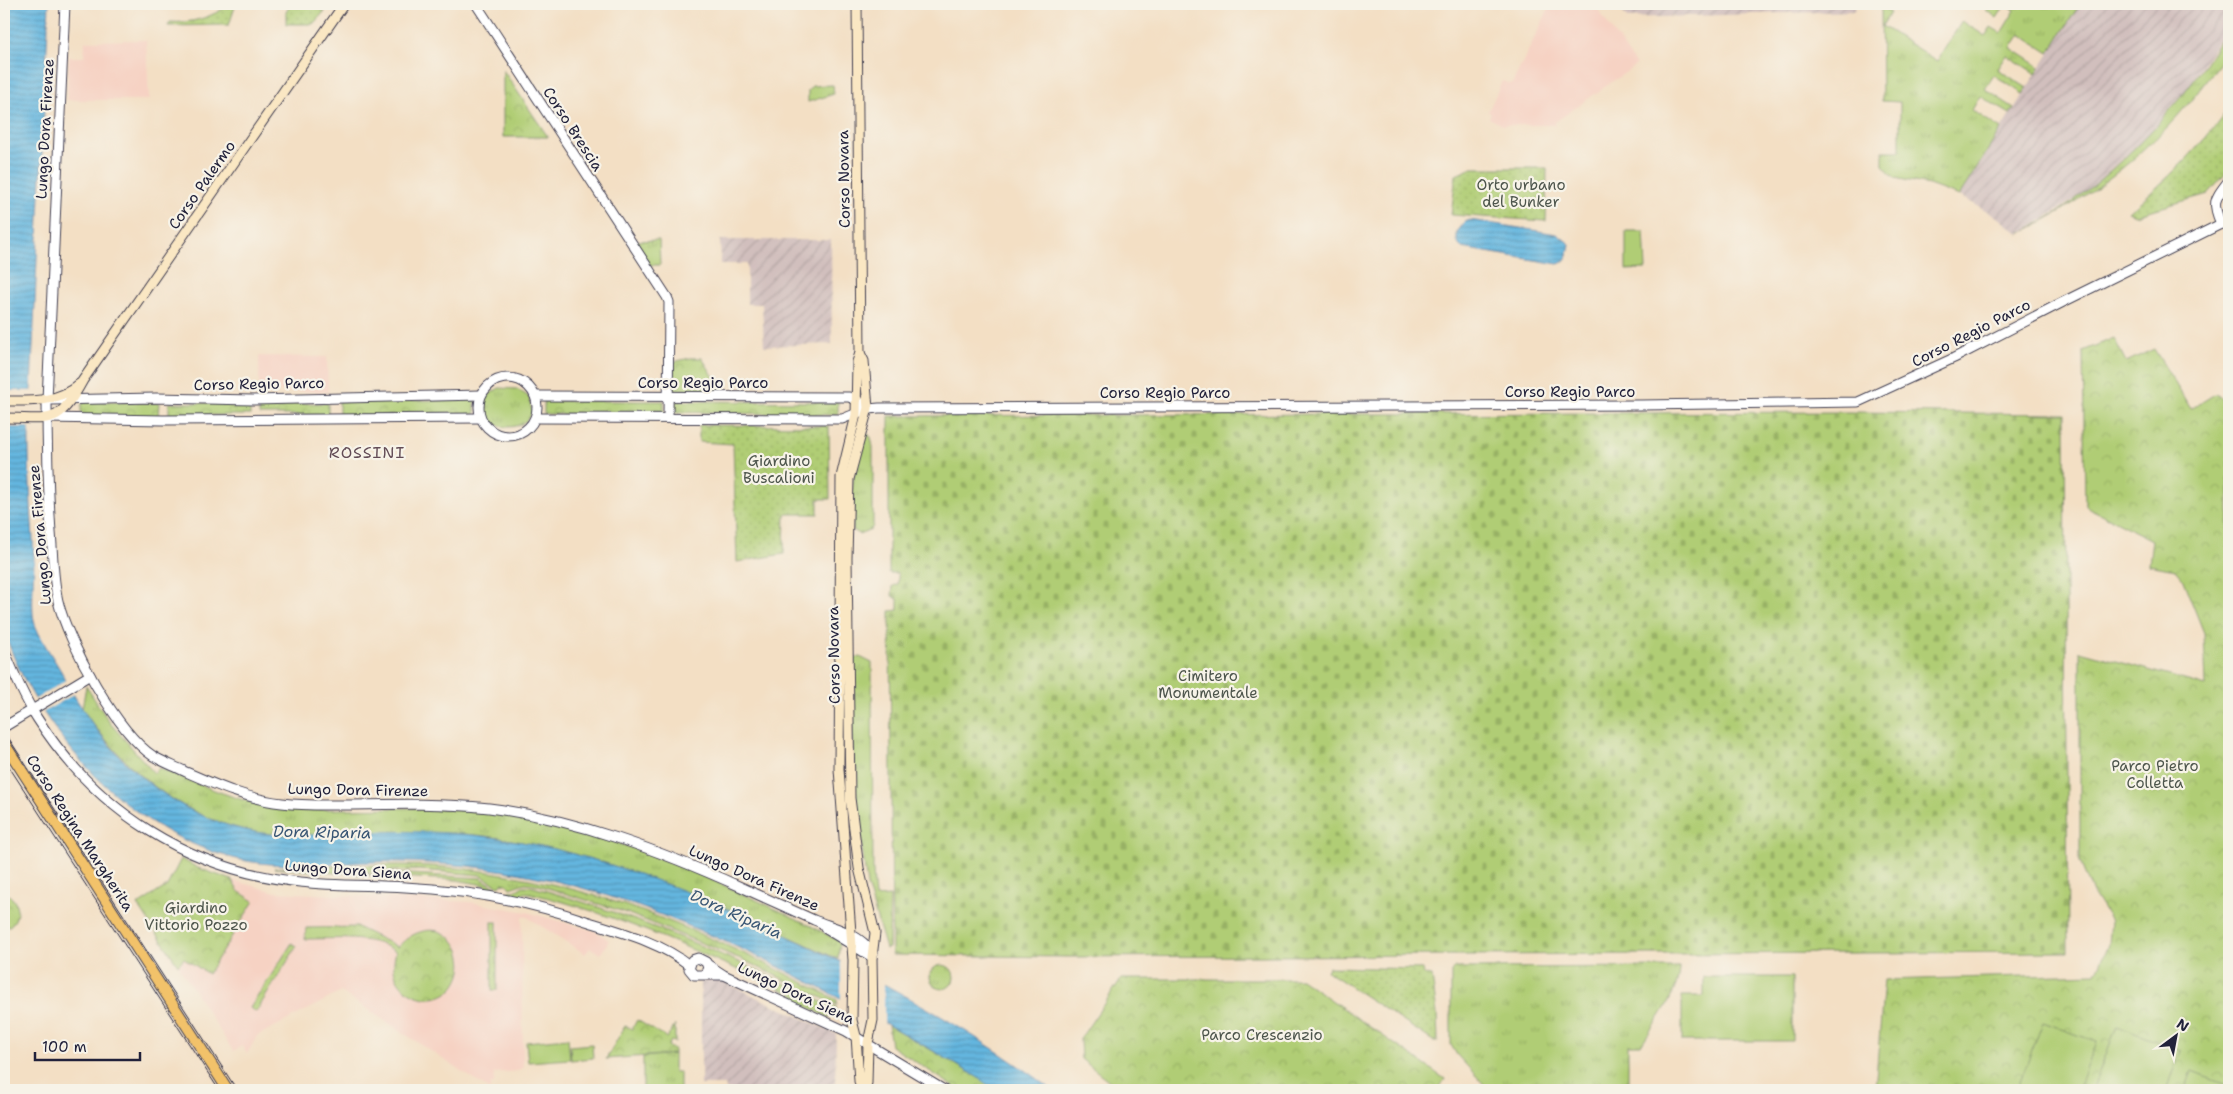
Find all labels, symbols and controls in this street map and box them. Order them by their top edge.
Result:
street label: Lungo Dora Firenze [31,58,59,200]
street label: Corso Brescia [538,83,608,175]
street label: Corso Novara [833,129,855,228]
street label: Corso Palermo [164,137,240,233]
park label: Orto urbano del Bunker [1476,175,1566,212]
street label: Corso Regio Parco [1908,294,2034,372]
street label: Corso Regio Parco [193,373,325,395]
street label: Corso Regio Parco [638,373,768,393]
street label: Corso Regio Parco [1505,382,1635,402]
street label: Corso Regio Parco [1100,383,1230,403]
district label: ROSSINI [329,442,405,463]
park label: Giardino Buscalioni [743,451,815,488]
street label: Lungo Dora Firenze [24,464,56,606]
street label: Corso Novara [823,605,845,704]
park label: Cimitero Monumentale [1158,666,1258,703]
street label: Corso Regina Margherita [22,751,139,916]
park label: Parco Pietro Colletta [2111,756,2199,793]
street label: Lungo Dora Firenze [288,779,428,801]
water label: Dora Riparia [273,821,371,843]
street label: Lungo Dora Firenze [686,840,822,916]
street label: Lungo Dora Siena [284,856,413,884]
water label: Dora Riparia [687,884,785,944]
park label: Giardino Vittorio Pozzo [144,898,248,935]
street label: Lungo Dora Siena [734,957,858,1029]
north arrow [2150,1012,2200,1062]
text: N [2173,1014,2192,1036]
park label: Parco Crescenzio [1201,1025,1323,1045]
scale bar [35,1029,140,1061]
text: 100 m [42,1037,87,1057]

